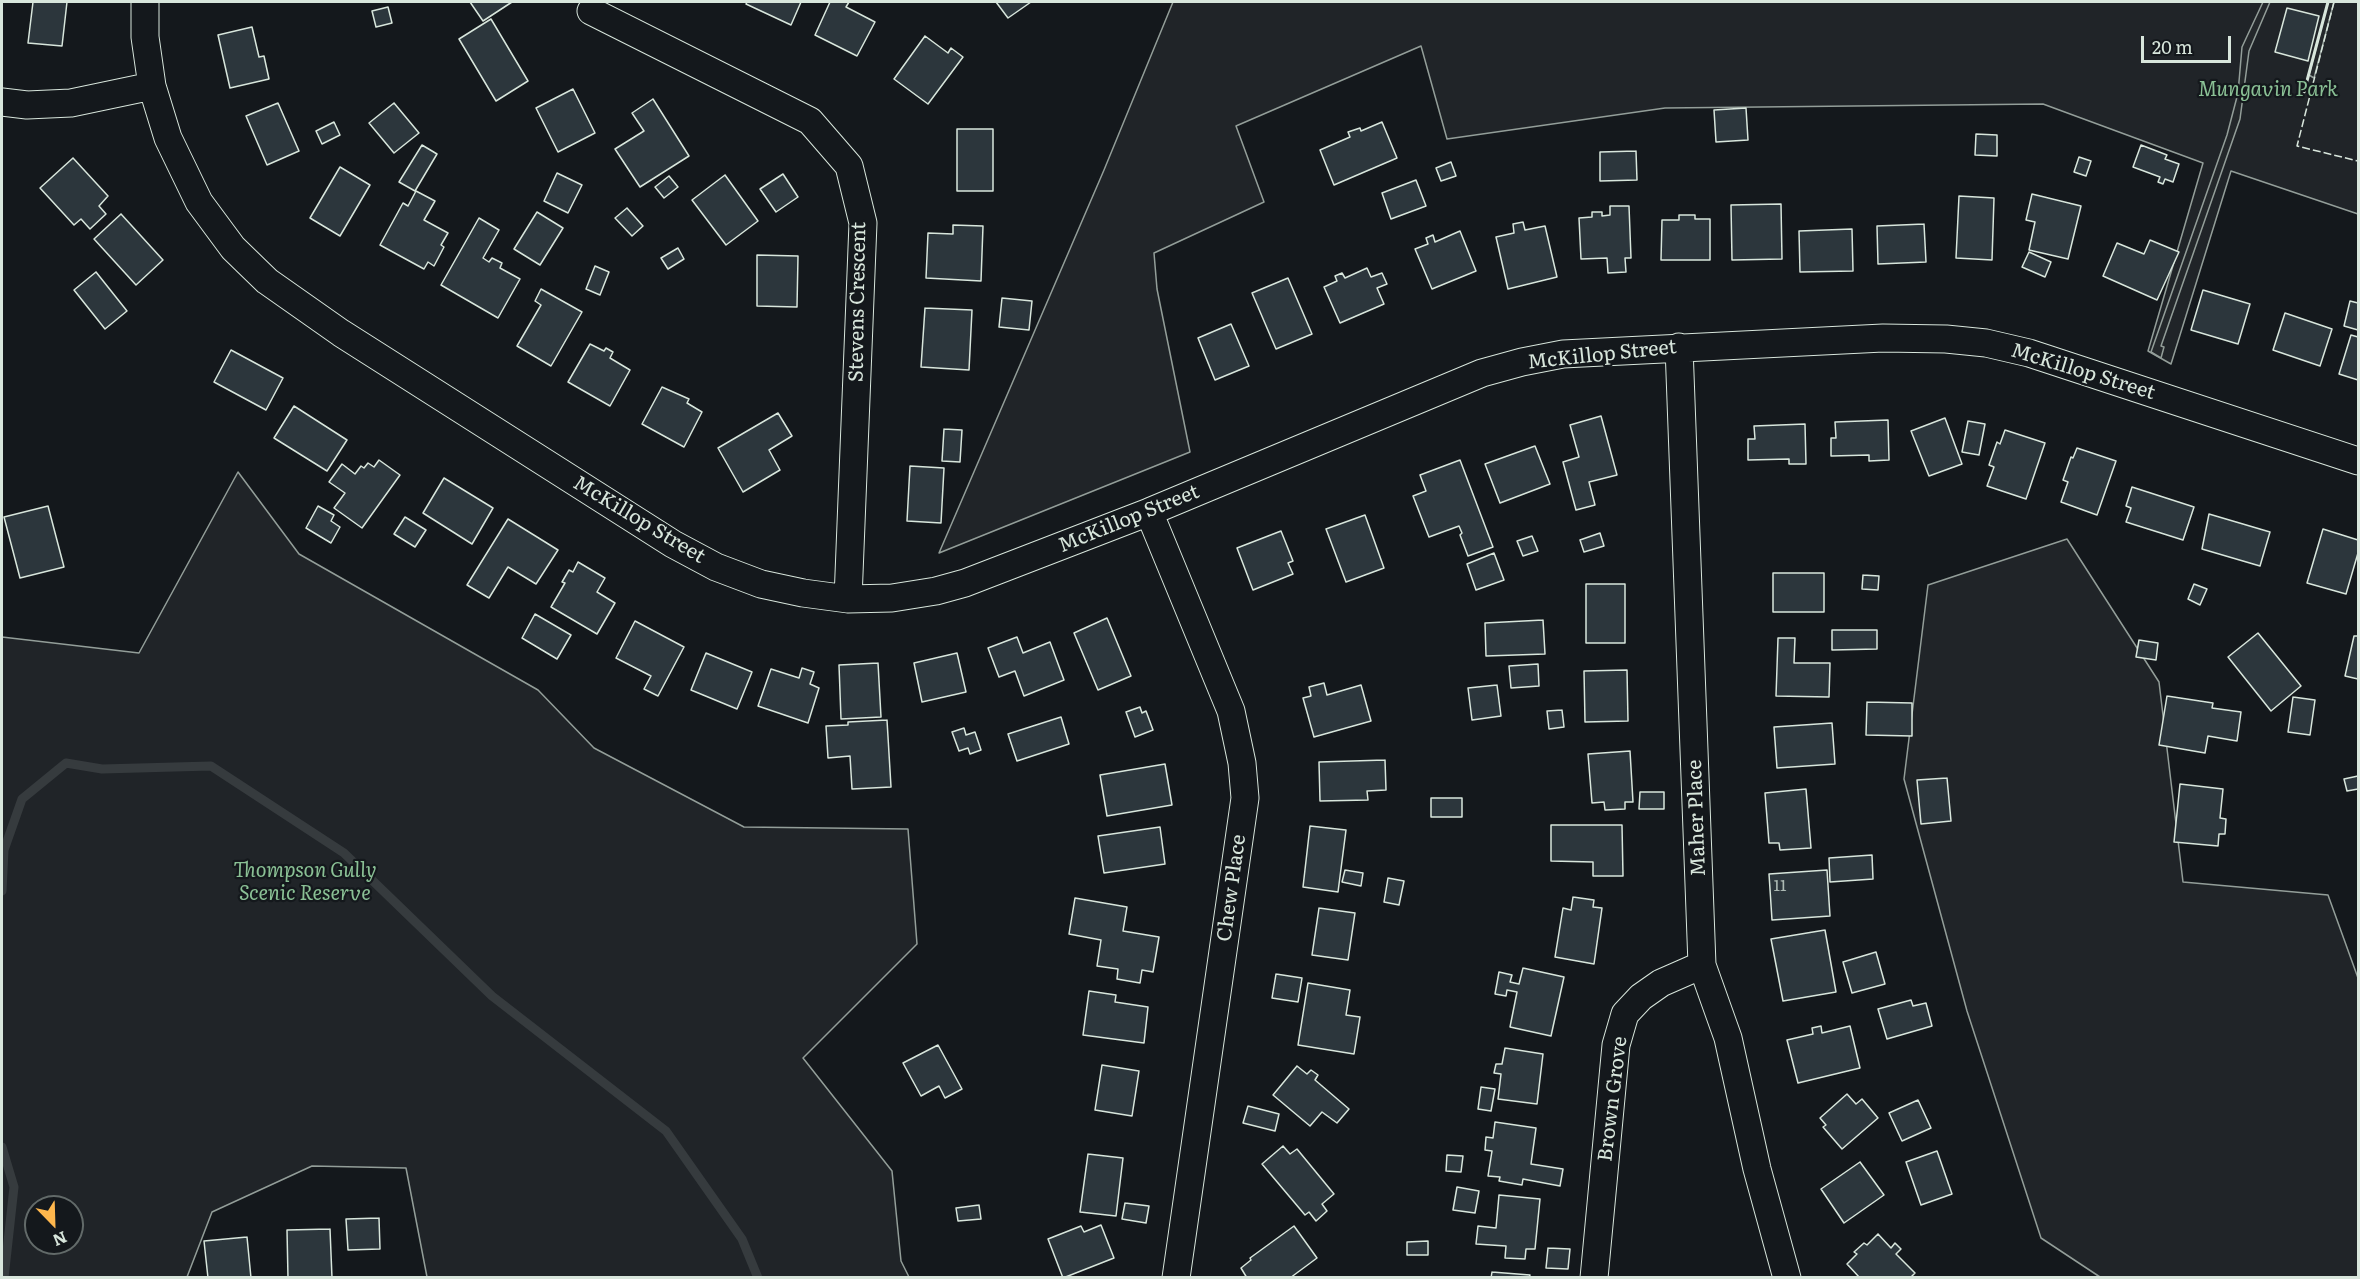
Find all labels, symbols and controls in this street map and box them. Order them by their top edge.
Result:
scale bar [2144,24,2234,62]
text: 20 m [2152,33,2193,60]
park label: Mungavin Park [2198,78,2338,102]
street label: Stevens Crescent [845,222,871,382]
street label: McKillop Street [1526,335,1678,375]
street label: McKillop Street [2008,339,2158,405]
street label: McKillop Street [569,471,709,569]
street label: McKillop Street [1055,480,1203,558]
street label: Maher Place [1683,759,1711,877]
street label: Chew Place [1213,833,1251,943]
park label: Thompson Gully Scenic Reserve [234,859,376,906]
house number: 11 [1773,876,1787,896]
street label: Brown Grove [1593,1035,1633,1163]
north arrow [24,1195,84,1255]
text: N [49,1226,71,1253]

